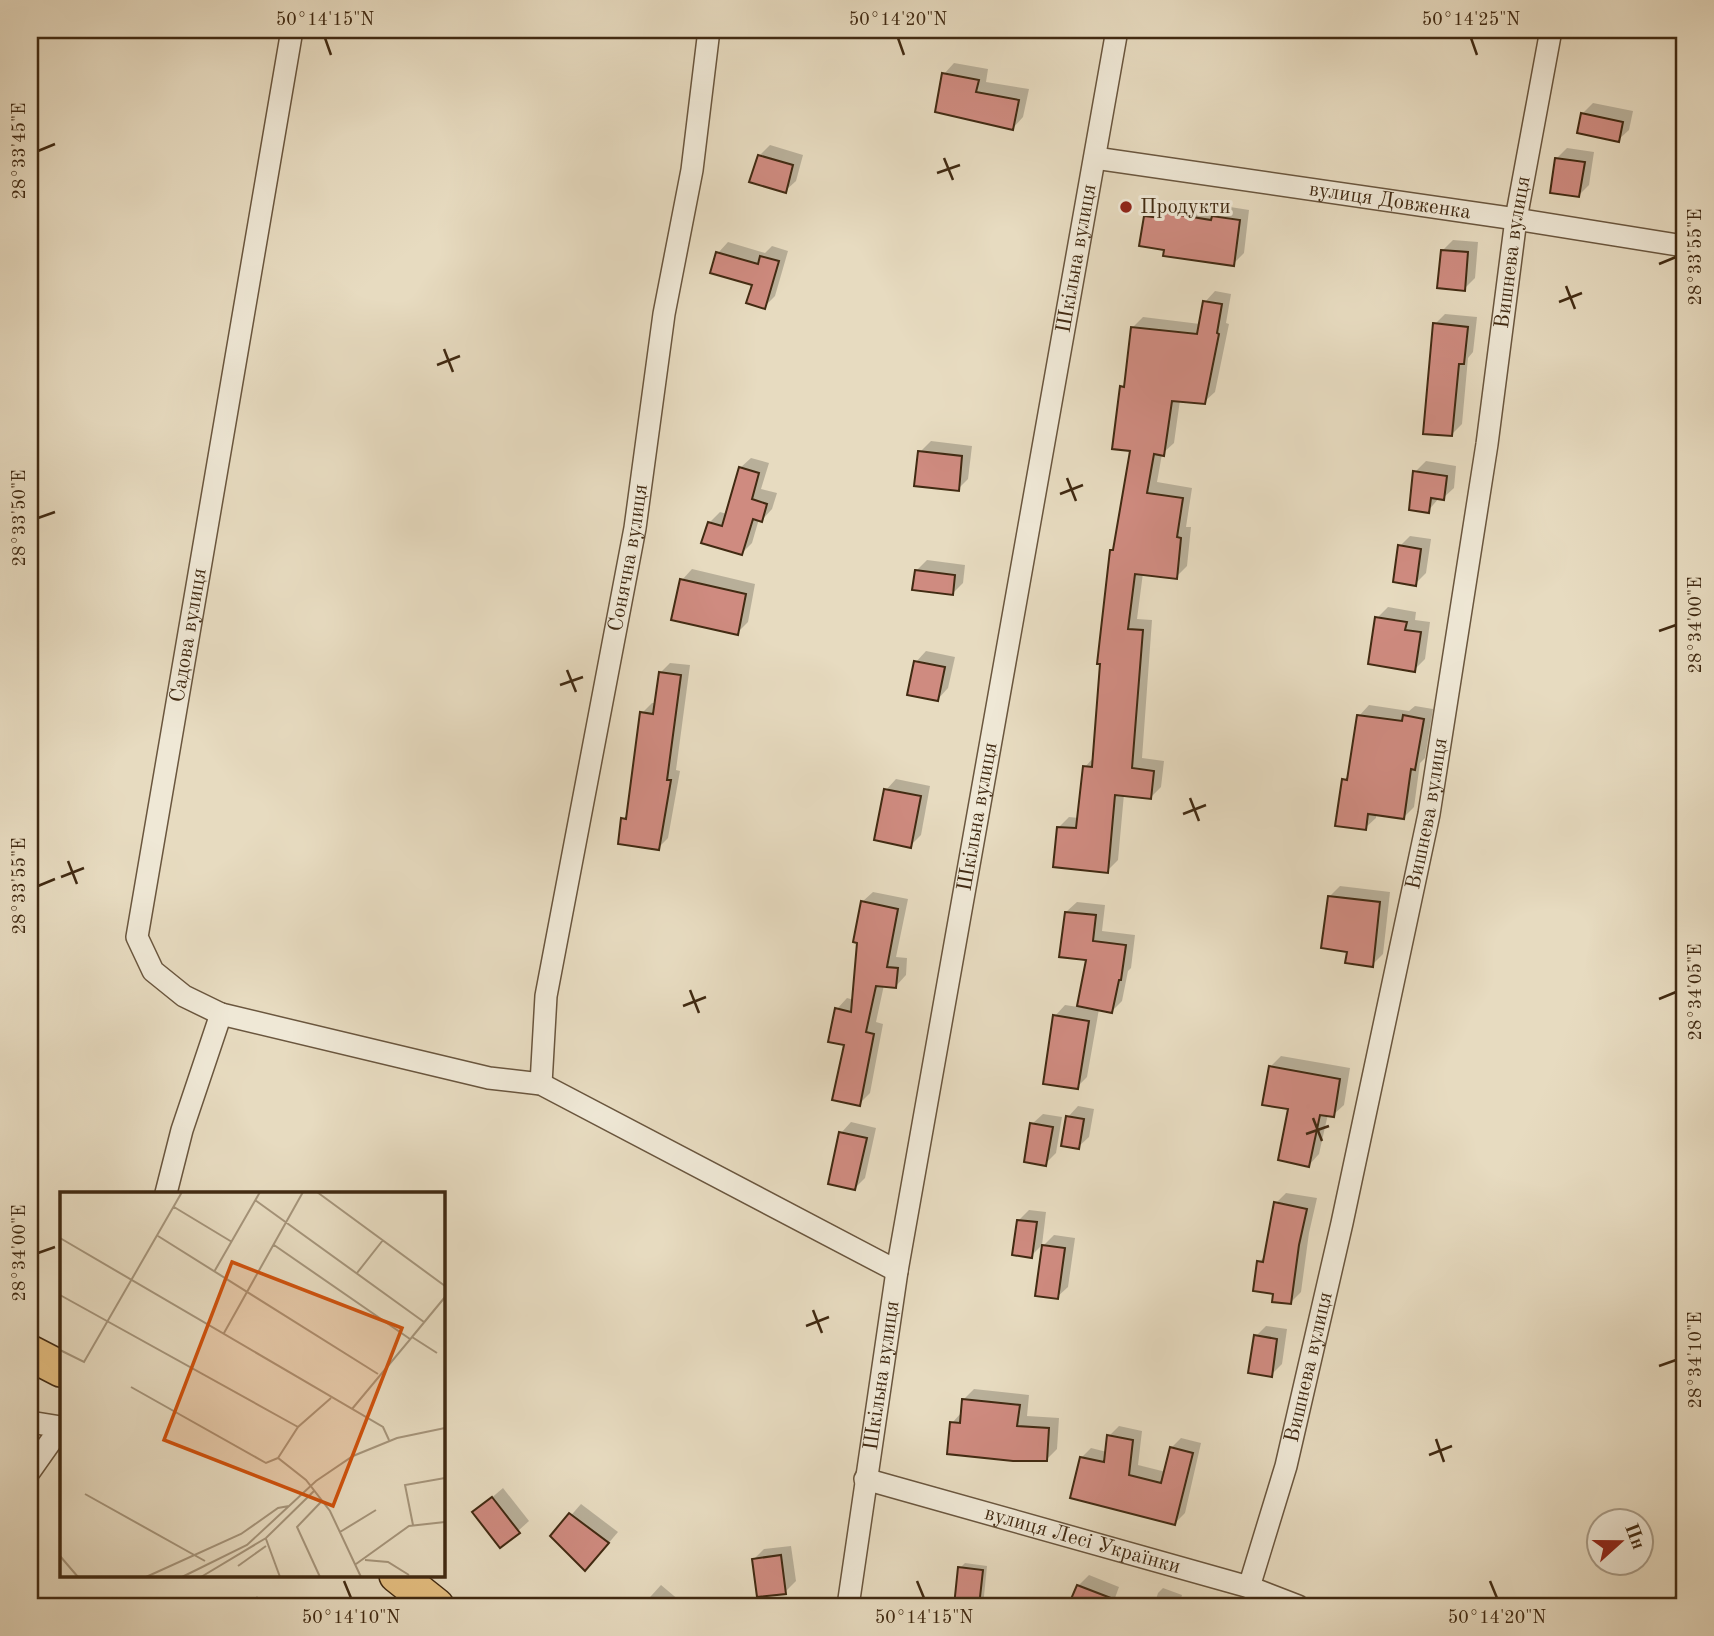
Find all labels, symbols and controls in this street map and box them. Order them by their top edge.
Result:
text: 50°14'15"N [276,11,374,29]
text: 50°14'20"N [849,11,947,29]
text: 50°14'25"N [1422,11,1520,29]
text: 28°33'45"E [11,103,29,199]
street label: Вишнева вулиця [1491,174,1534,330]
street label: вулиця Довженка [1307,179,1472,223]
street label: Шкільна вулиця [1053,182,1100,334]
place label: Продукти [1140,197,1230,218]
marker: Продукти [1118,199,1134,215]
text: 28°33'55"E [1687,209,1705,305]
text: 28°33'50"E [11,470,29,566]
street label: Сонячна вулиця [605,483,651,633]
street label: Садова вулиця [167,566,210,704]
text: 28°34'00"E [1687,577,1705,673]
street label: Вишнева вулиця [1403,736,1451,891]
street label: Шкільна вулиця [954,740,1001,893]
text: 28°33'55"E [11,838,29,934]
text: 28°34'05"E [1687,944,1705,1040]
inset map [60,1192,444,1576]
text: 28°34'00"E [11,1205,29,1301]
street label: Вишнева вулиця [1281,1290,1336,1444]
street label: Шкільна вулиця [860,1299,903,1452]
text: 28°34'10"E [1687,1312,1705,1408]
street label: вулиця Лесі Українки [982,1503,1183,1578]
north arrow [1584,1506,1654,1576]
text: Пн [1620,1521,1647,1552]
text: 50°14'10"N [302,1609,400,1627]
text: 50°14'15"N [875,1609,973,1627]
text: 50°14'20"N [1448,1609,1546,1627]

